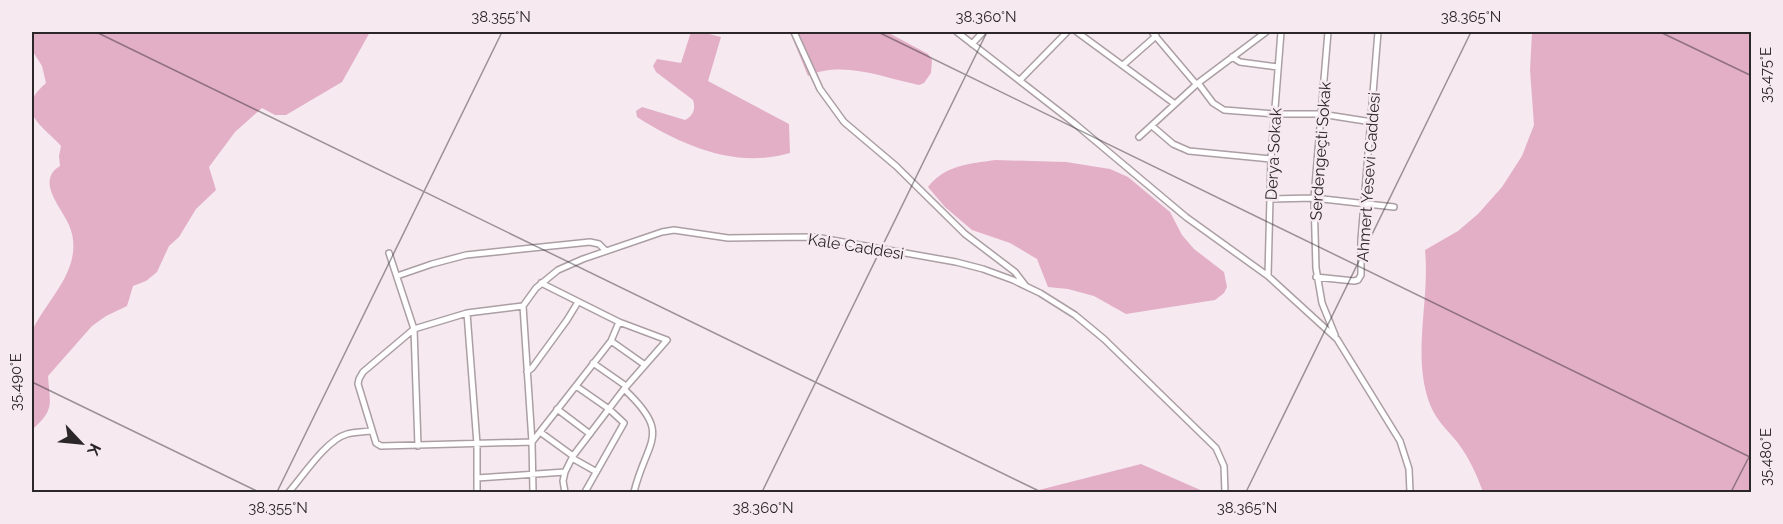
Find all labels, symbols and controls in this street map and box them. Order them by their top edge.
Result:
text: 38.355°N [471,8,531,26]
text: 38.360°N [955,8,1017,26]
text: 38.365°N [1441,8,1501,26]
text: 35.475°E [1757,47,1775,103]
street label: Serdengeçti Sokak [1306,81,1335,221]
street label: Ahmert Yesevi Caddesi [1353,91,1384,263]
street label: Derya Sokak [1262,107,1285,201]
street label: Kale Caddesi [807,230,905,263]
text: 35.490°E [7,353,25,411]
north arrow [51,413,111,473]
text: 35.480°E [1757,428,1775,486]
text: K [83,440,105,459]
text: 38.355°N [248,499,308,517]
text: 38.360°N [732,499,794,517]
text: 38.365°N [1217,499,1277,517]

